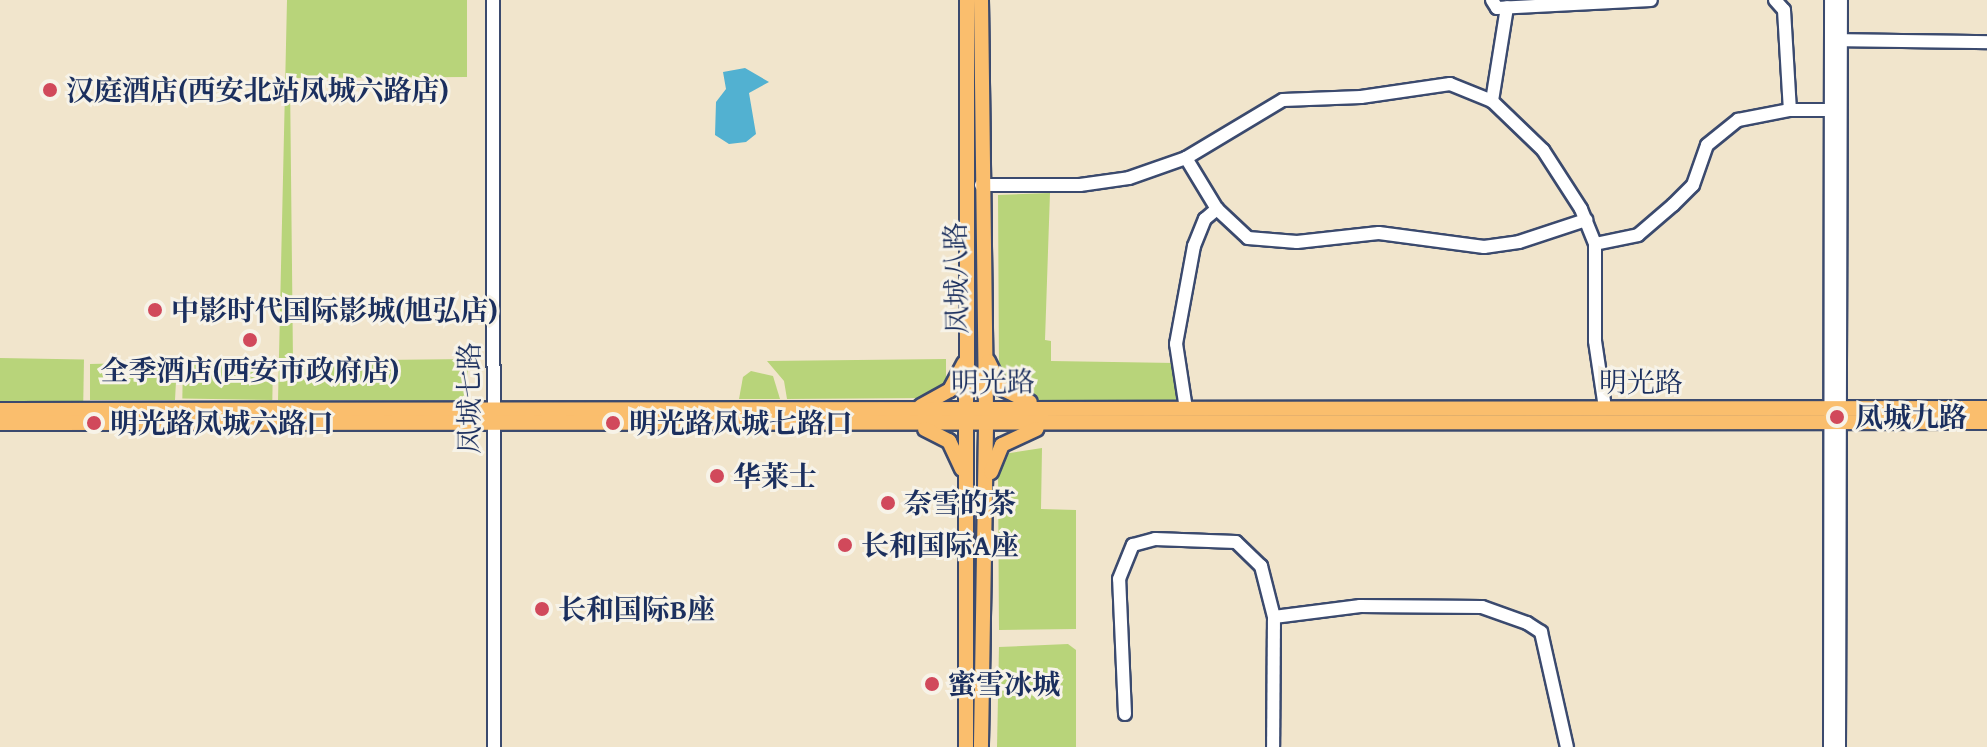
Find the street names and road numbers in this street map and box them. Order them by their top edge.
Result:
street label: 凤城八路 [938,222,974,334]
street label: 凤城七路 [452,342,486,454]
street label: 明光路 [951,364,1035,400]
street label: 明光路 [1599,365,1683,399]

